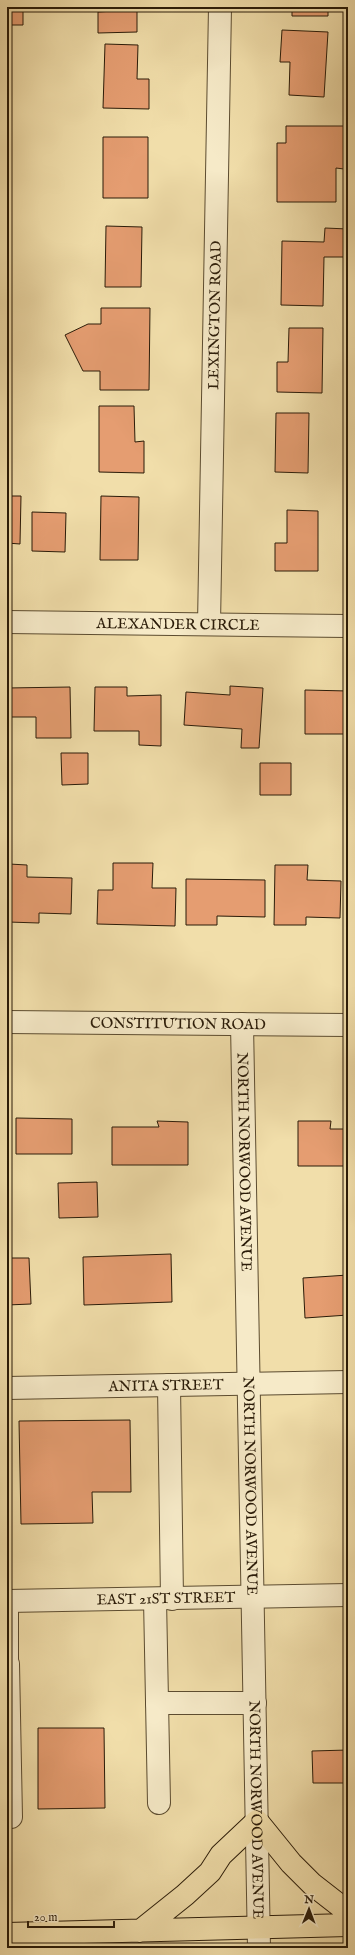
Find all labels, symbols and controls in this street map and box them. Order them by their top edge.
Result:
street label: LEXINGTON ROAD [204,240,226,390]
street label: ALEXANDER CIRCLE [95,614,260,635]
street label: CONSTITUTION ROAD [90,1014,266,1034]
street label: NORTH NORWOOD AVENUE [233,1052,256,1272]
street label: ANITA STREET [107,1375,224,1396]
street label: NORTH NORWOOD AVENUE [238,1376,262,1596]
street label: EAST 21ST STREET [96,1588,236,1609]
street label: NORTH NORWOOD AVENUE [244,1700,267,1920]
north arrow [289,1889,329,1929]
text: N [303,1893,315,1907]
scale bar [28,1903,114,1929]
text: 20 m [34,1910,57,1925]

